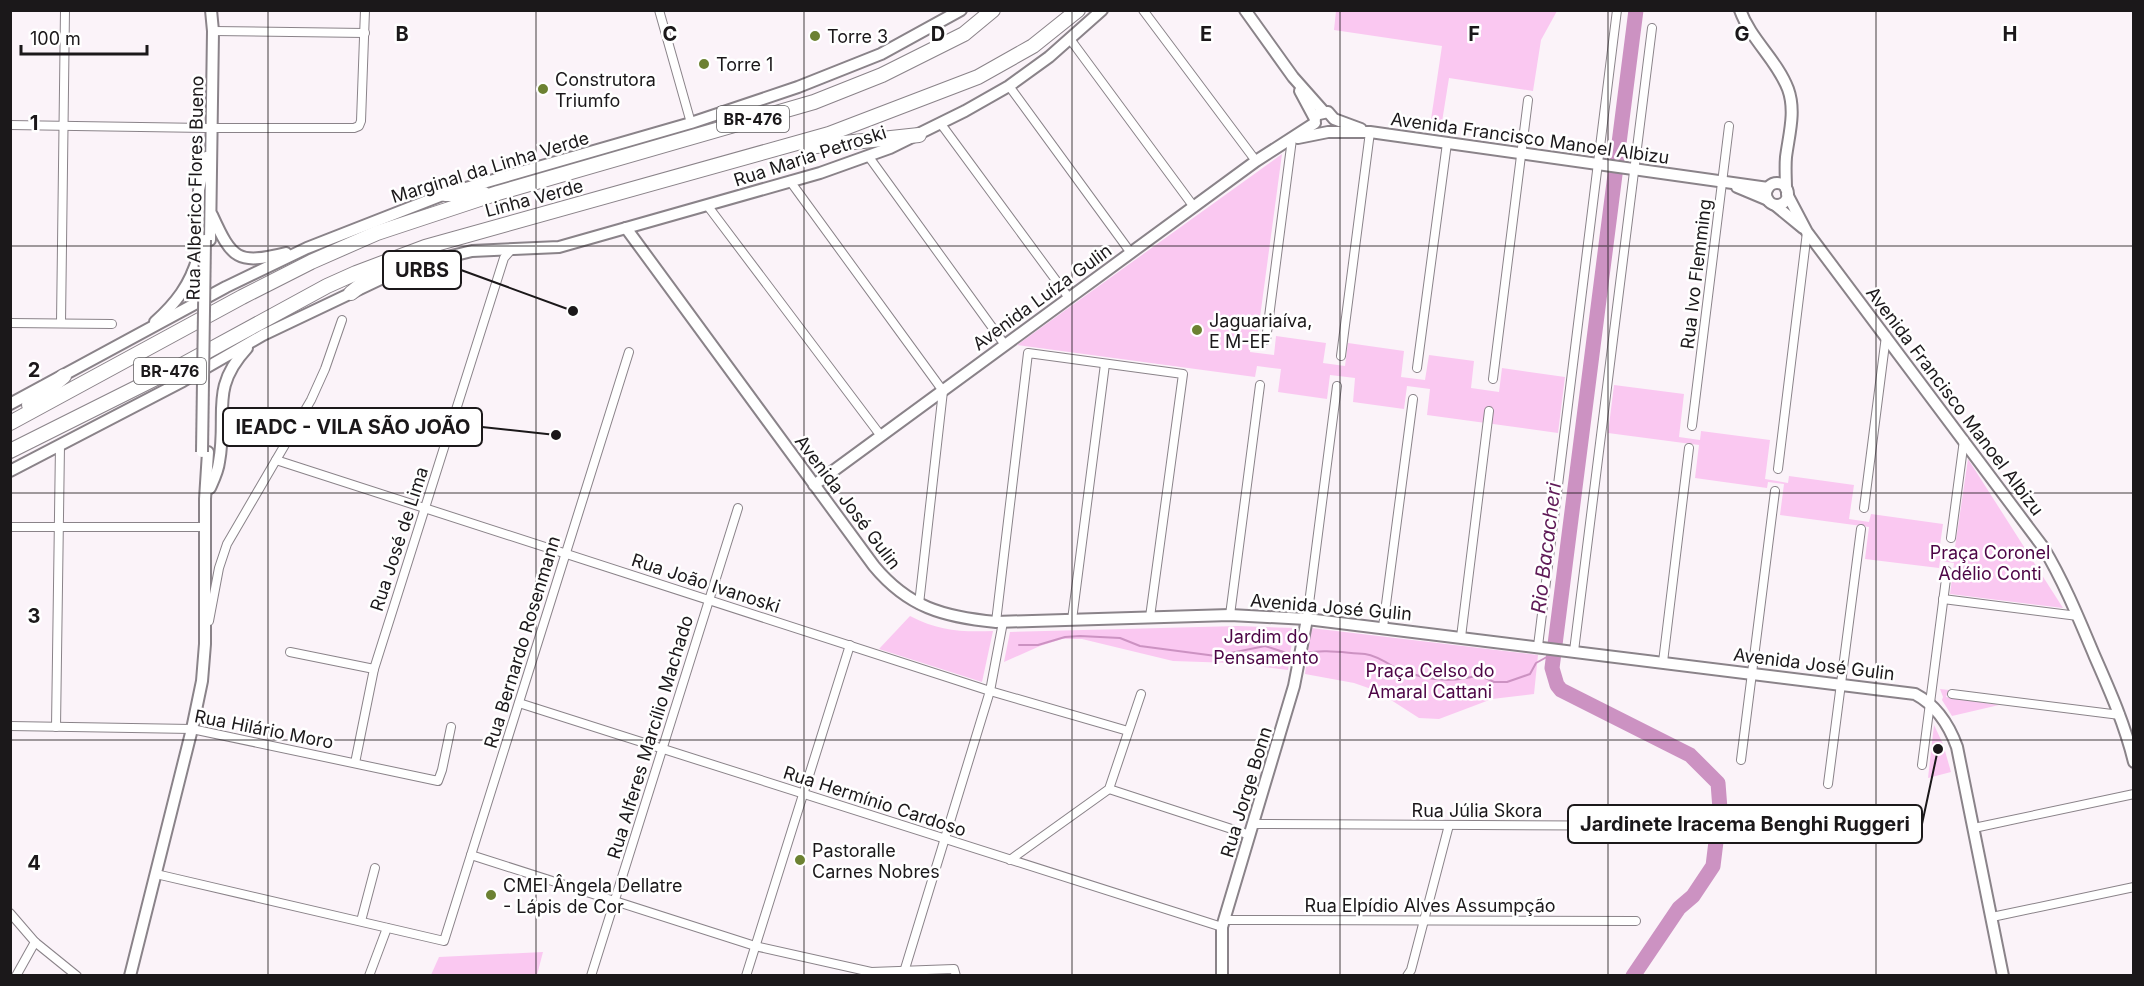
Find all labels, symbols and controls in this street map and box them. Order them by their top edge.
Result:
scale bar [21,18,147,56]
text: B [395,22,409,46]
text: C [663,22,677,46]
text: D [931,22,945,46]
text: E [1200,22,1212,46]
text: F [1468,22,1480,46]
text: G [1734,22,1750,46]
text: H [2003,22,2017,46]
place label: Torre 3 [827,26,888,47]
text: 100 m [30,28,81,49]
marker: Torre 3 [808,29,822,43]
place label: Torre 1 [716,54,773,75]
marker: Torre 1 [697,57,711,71]
place label: Construtora Triumfo [555,69,656,111]
street label: Rua Alberico Flores Bueno [183,75,207,301]
marker: Construtora Triumfo [536,82,550,96]
road number: BR-476 [717,106,789,132]
street label: Avenida Francisco Manoel Albizu [1389,108,1671,168]
text: 1 [30,111,38,135]
street label: Rua Maria Petroski [731,121,889,191]
street label: Marginal da Linha Verde [389,127,591,207]
street label: Linha Verde [482,175,586,221]
street label: Rua Ivo Flemming [1676,198,1716,350]
street label: Avenida Luíza Gulin [969,240,1115,354]
callout: URBS [383,251,461,289]
text: URBS [395,258,449,282]
street label: Avenida Francisco Manoel Albizu [1862,282,2048,520]
place label: Jaguariaíva, E M-EF [1209,310,1312,352]
marker: Jaguariaíva, E M-EF [1190,323,1204,337]
text: 2 [28,358,40,382]
road number: BR-476 [134,358,206,384]
callout: IEADC - VILA SÃO JOÃO [223,408,482,446]
text: IEADC - VILA SÃO JOÃO [235,415,471,439]
street label: Avenida José Gulin [791,431,905,573]
street label: Rua José de Lima [366,464,432,614]
water label: Rio Bacacheri [1526,480,1566,615]
street label: Rua Bernardo Rosenmann [480,533,564,751]
park label: Praça Coronel Adélio Conti [1930,542,2050,584]
street label: Rua João Ivanoski [629,549,783,617]
street label: Avenida José Gulin [1249,589,1413,625]
text: 3 [28,604,40,628]
street label: Rua Alferes Marcílio Machado [603,613,697,861]
park label: Jardim do Pensamento [1213,626,1319,668]
street label: Avenida José Gulin [1732,644,1896,684]
park label: Praça Celso do Amaral Cattani [1365,660,1495,702]
street label: Rua Hilário Moro [193,705,335,753]
street label: Rua Jorge Bonn [1216,724,1276,860]
street label: Rua Hermínio Cardoso [781,761,969,841]
street label: Rua Júlia Skora [1412,800,1542,821]
callout: Jardinete Iracema Benghi Ruggeri [1568,805,1922,843]
text: Jardinete Iracema Benghi Ruggeri [1580,812,1910,836]
place label: Pastoralle Carnes Nobres [812,840,940,882]
text: 4 [27,851,41,875]
marker: Pastoralle Carnes Nobres [793,853,807,867]
place label: CMEI Ângela Dellatre - Lápis de Cor [503,874,682,917]
marker: CMEI Ângela Dellatre - Lápis de Cor [484,888,498,902]
street label: Rua Elpídio Alves Assumpção [1304,895,1556,916]

